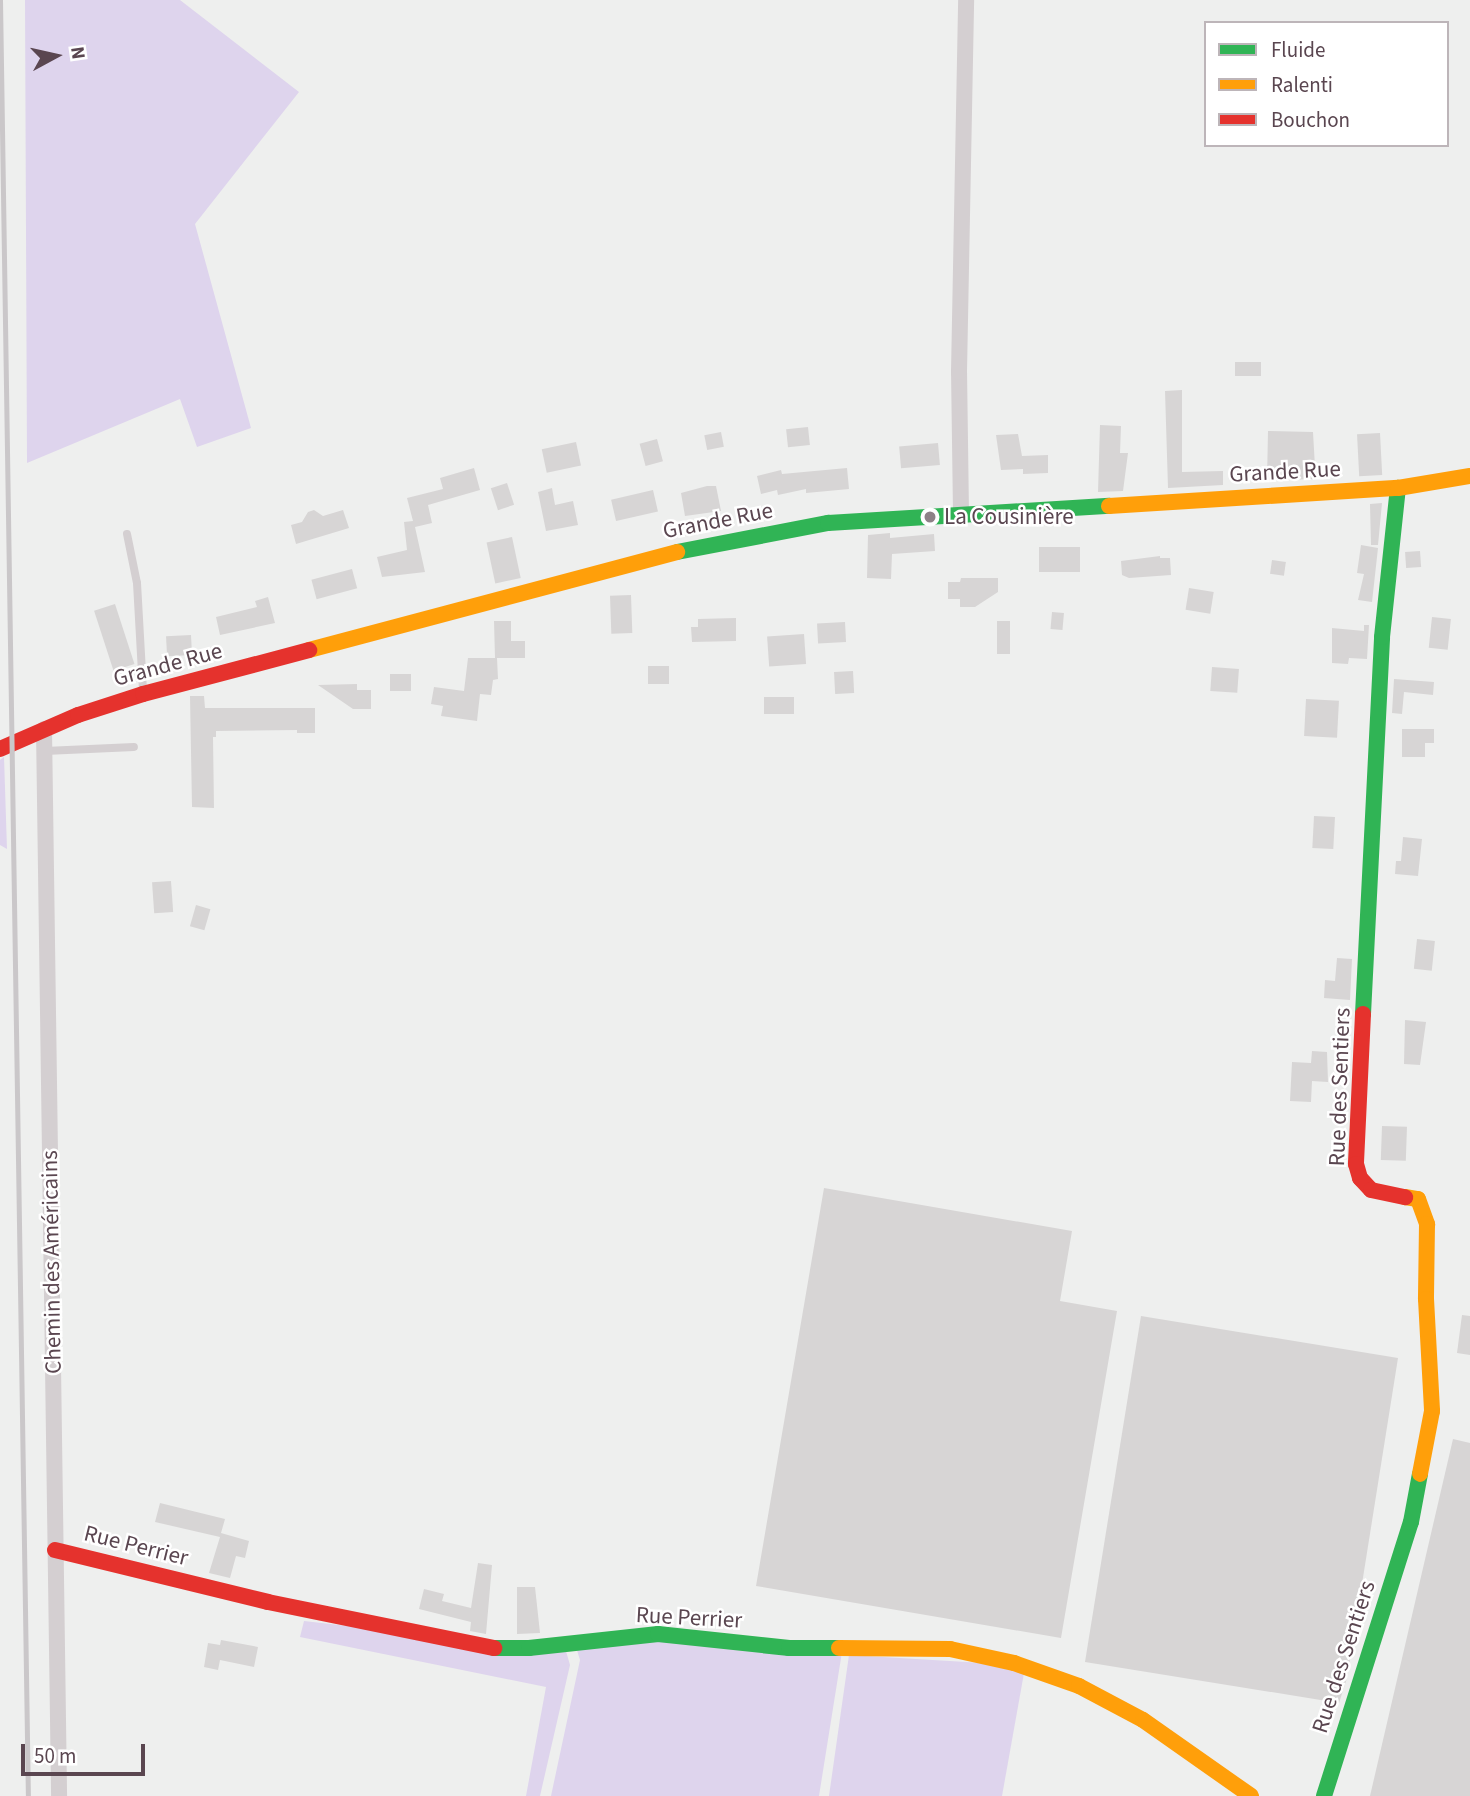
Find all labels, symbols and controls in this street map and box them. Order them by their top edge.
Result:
north arrow [21,21,91,91]
legend [1204,21,1449,147]
text: Fluide [1271,35,1325,65]
text: N [63,45,92,61]
text: Ralenti [1271,70,1333,100]
text: Bouchon [1271,105,1350,135]
street label: Grande Rue [1229,455,1341,489]
street label: Grande Rue [661,497,775,545]
place label: La Cousinière [944,503,1074,531]
marker: La Cousinière [922,509,938,525]
street label: Grande Rue [111,637,225,693]
street label: Rue des Sentiers [1323,1007,1357,1167]
street label: Chemin des Américains [36,1150,68,1374]
street label: Rue Perrier [81,1520,191,1572]
street label: Rue des Sentiers [1306,1577,1382,1737]
street label: Rue Perrier [635,1601,743,1635]
scale bar [24,1730,149,1774]
text: 50 m [34,1741,76,1771]

